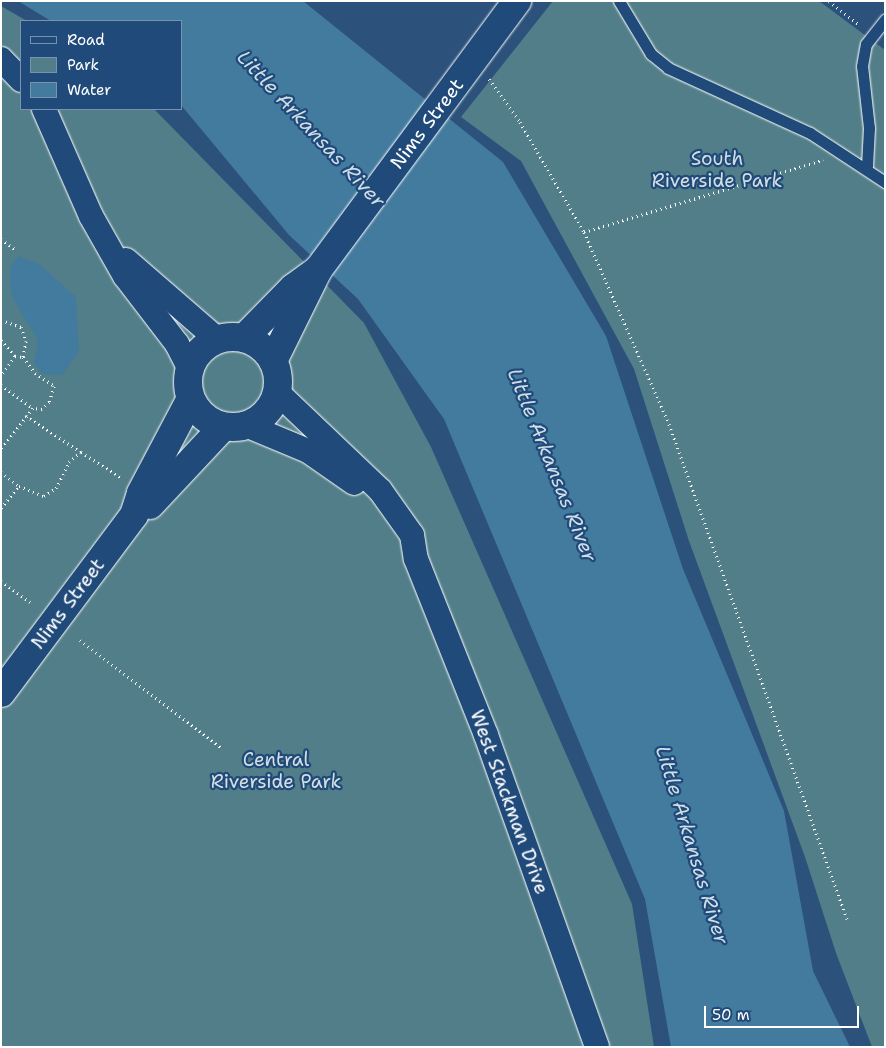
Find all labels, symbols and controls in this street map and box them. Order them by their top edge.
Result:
legend [20,20,182,110]
text: Road [67,30,105,50]
water label: Little Arkansas River [232,45,390,213]
text: Park [67,55,99,75]
street label: Nims Street [386,74,468,174]
text: Water [67,80,111,100]
park label: South Riverside Park [652,148,782,192]
water label: Little Arkansas River [502,365,602,565]
street label: Nims Street [27,554,109,654]
street label: West Stackman Drive [465,707,553,897]
water label: Little Arkansas River [650,743,734,947]
park label: Central Riverside Park [211,749,341,793]
scale bar [706,996,861,1028]
text: 50 m [712,1005,750,1025]

